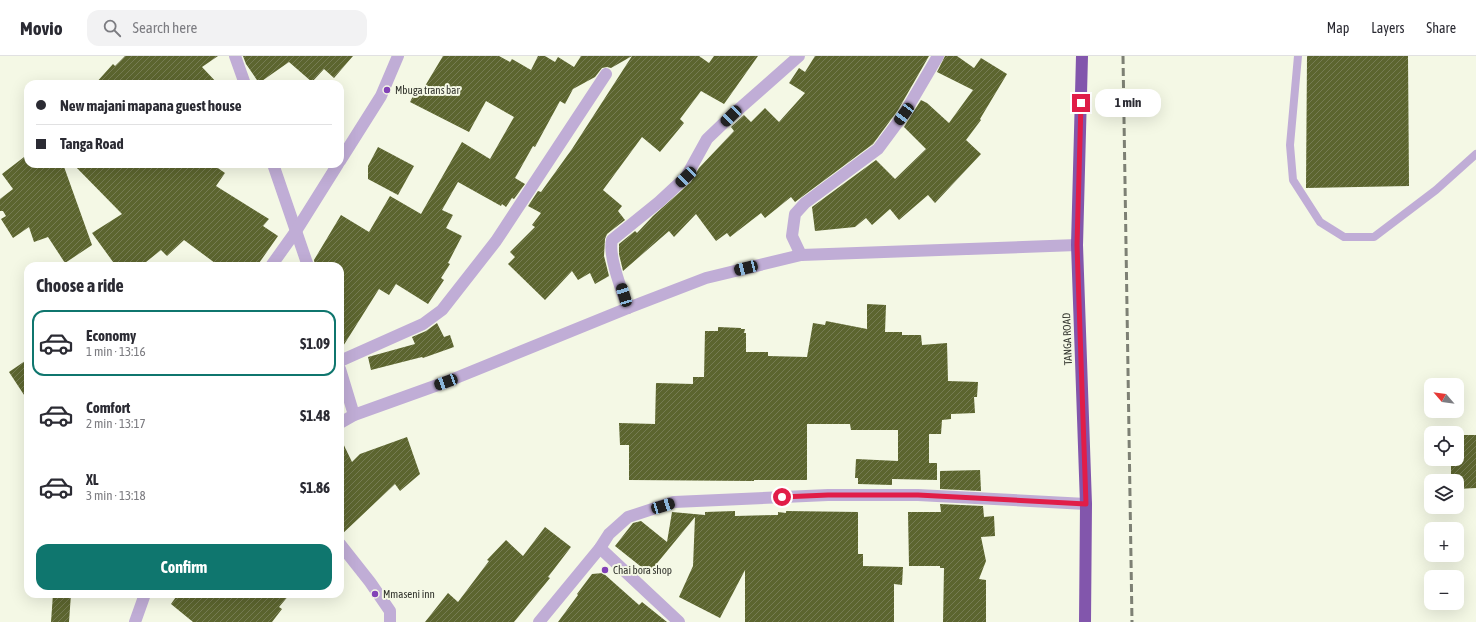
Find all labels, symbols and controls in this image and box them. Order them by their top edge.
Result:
search box [87,10,367,46]
text: Movio [20,17,63,39]
icon: search [101,17,123,39]
text: Search here [133,19,197,36]
text: Map [1327,20,1349,36]
text: Layers [1371,20,1404,36]
text: Share [1426,20,1456,36]
place label: Mbuga trans bar [395,84,460,96]
marker: Mbuga trans bar [382,85,392,95]
callout: 1 min [1095,89,1161,117]
route end [1072,94,1090,112]
text: 1 min [1115,95,1141,110]
text: New majani mapana guest house [60,97,242,114]
car [892,101,916,127]
car [718,103,744,129]
text: Tanga Road [60,135,124,152]
car [673,164,699,190]
car [733,259,759,277]
text: Choose a ride [36,275,124,296]
car [615,282,633,308]
street label: TANGA ROAD [1060,313,1074,365]
icon: car [38,325,74,361]
text: Economy [86,327,136,344]
text: $1.09 [300,335,330,352]
text: 1 min · 13:16 [86,344,146,359]
car [433,372,459,392]
north arrow [1424,378,1464,418]
map controls [1424,378,1464,610]
icon: car [38,397,74,433]
text: Comfort [86,399,130,416]
text: $1.48 [300,407,330,424]
text: 2 min · 13:17 [86,416,146,431]
button: locate [1424,426,1464,466]
icon: car [38,469,74,505]
text: XL [86,471,99,488]
button: layers [1424,474,1464,514]
text: $1.86 [300,479,330,496]
text: 3 min · 13:18 [86,488,146,503]
route start [773,488,791,506]
car [650,497,676,515]
button: + [1424,522,1464,562]
button: Confirm [36,544,332,590]
place label: Chai bora shop [613,564,672,576]
marker: Chai bora shop [600,565,610,575]
button: − [1424,570,1464,610]
place label: Mmaseni inn [383,588,435,600]
marker: Mmaseni inn [370,589,380,599]

